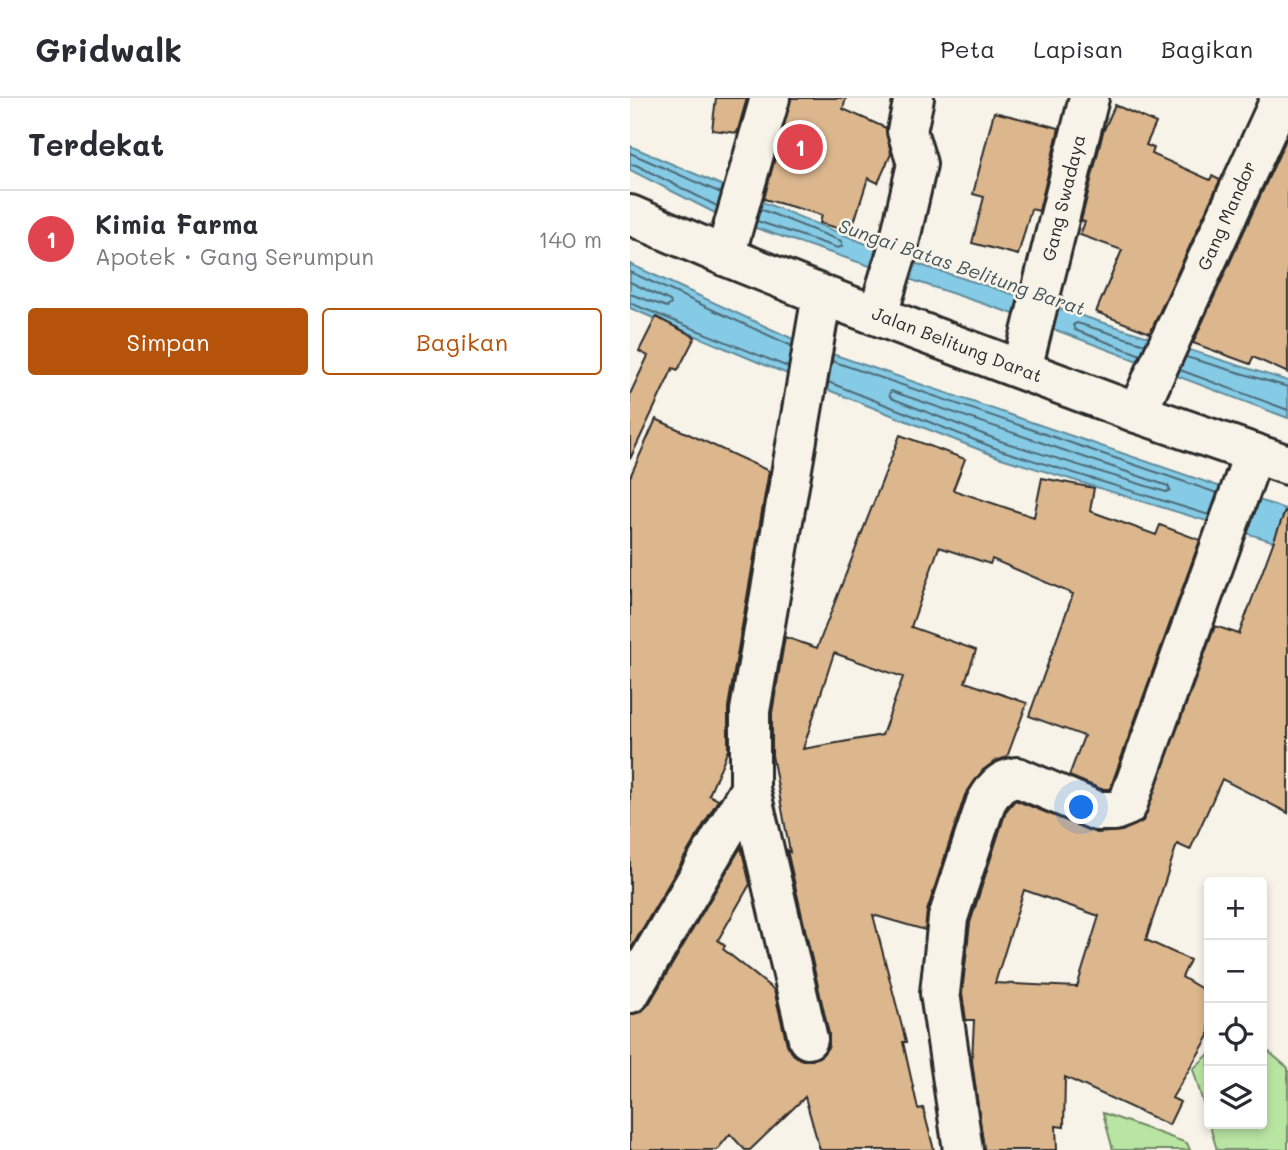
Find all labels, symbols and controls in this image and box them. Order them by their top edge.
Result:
text: Gridwalk [35,27,182,70]
text: Peta [940,33,995,64]
text: Lapisan [1033,33,1123,64]
text: Bagikan [1161,33,1253,64]
pin: 1 [777,121,823,173]
text: Terdekat [28,124,164,164]
street label: Gang Swadaya [1036,132,1090,263]
street label: Gang Mandor [1191,157,1261,274]
text: Kimia Farma [95,207,258,241]
water label: Sungai Batas Belitung Barat [835,212,1089,321]
text: 1 [46,224,56,254]
text: 140 m [538,224,602,254]
text: Apotek · Gang Serumpun [95,241,374,271]
street label: Jalan Belitung Darat [869,301,1046,388]
button: Simpan [28,308,308,375]
button: Bagikan [322,308,602,375]
your location [1064,790,1098,824]
map controls [1204,877,1267,1129]
button: + [1204,877,1267,940]
button: − [1204,940,1267,1003]
button: locate [1204,1003,1267,1066]
button: layers [1204,1066,1267,1129]

